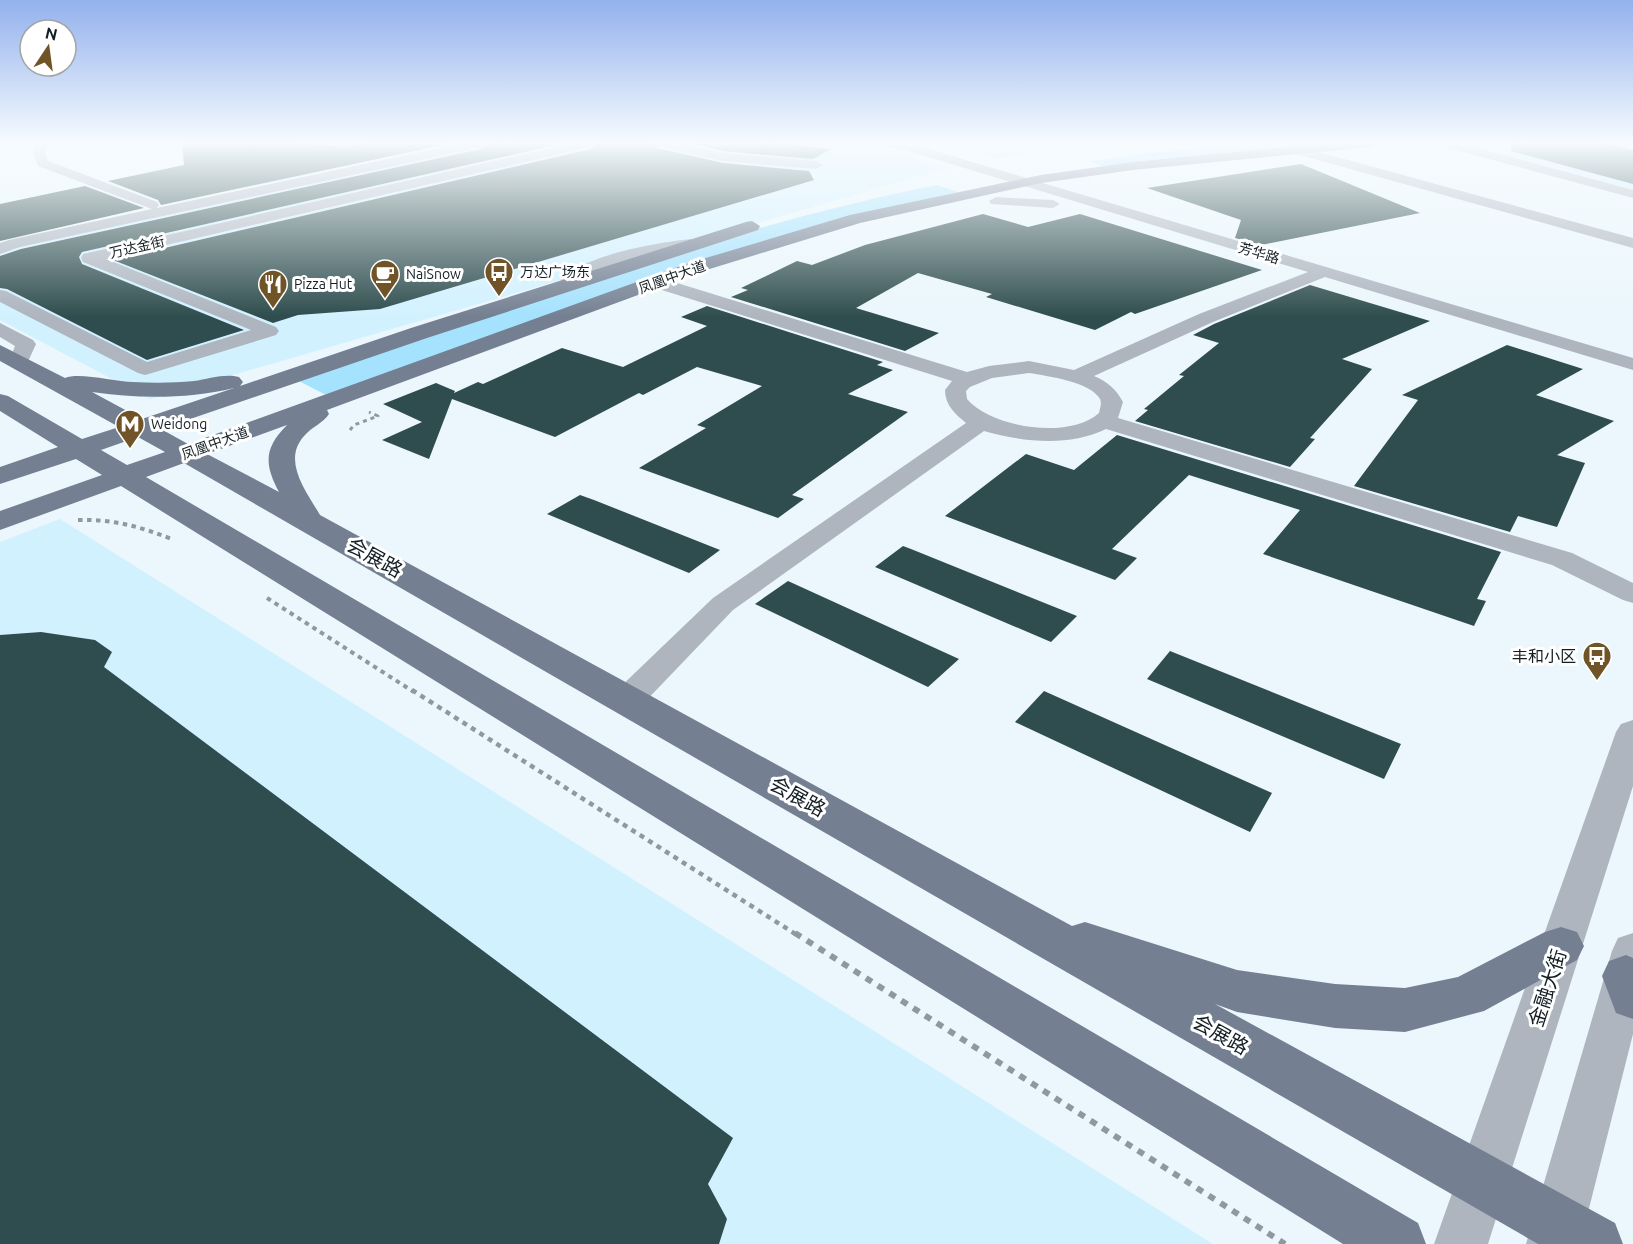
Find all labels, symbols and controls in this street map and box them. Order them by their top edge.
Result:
north arrow [18,18,78,78]
text: N [44,23,59,43]
street label: 万达金街 [108,233,166,261]
street label: 芳华路 [1237,239,1281,267]
bus stop icon: 万达广场东 [483,256,515,298]
cafe icon: NaiSnow [369,258,401,300]
street label: 凤凰中大道 [636,258,708,296]
place label: 万达广场东 [520,264,590,280]
place label: NaiSnow [406,266,461,282]
restaurant icon: Pizza Hut [257,268,289,310]
place label: Pizza Hut [294,276,353,292]
metro station icon: Weidong [114,408,146,450]
place label: Weidong [151,416,207,432]
street label: 凤凰中大道 [179,424,251,462]
street label: 会展路 [343,532,407,582]
bus stop icon: 丰和小区 [1581,640,1613,682]
place label: 丰和小区 [1512,647,1576,665]
street label: 会展路 [766,771,830,821]
street label: 金融大街 [1524,946,1570,1030]
street label: 会展路 [1189,1009,1253,1059]

